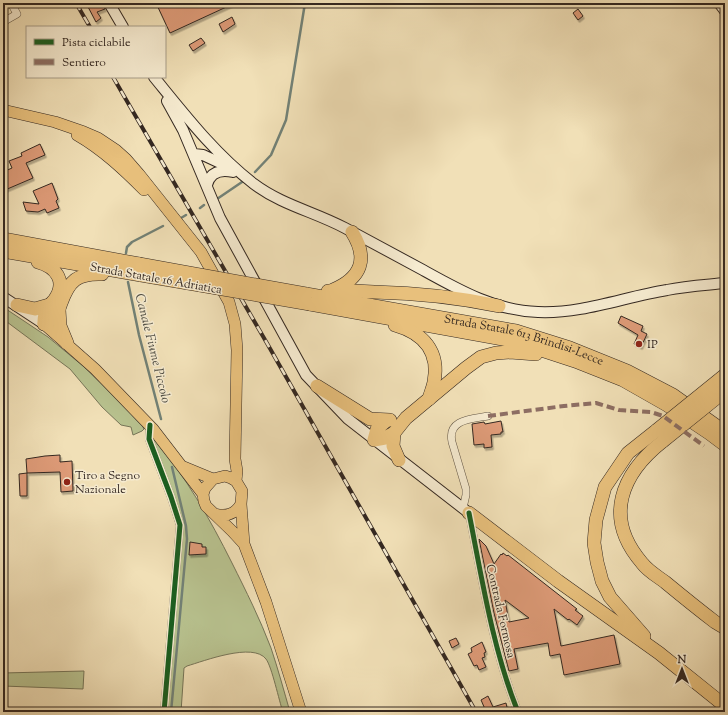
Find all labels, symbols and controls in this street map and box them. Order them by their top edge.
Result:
legend [26,26,166,78]
text: Pista ciclabile [62,34,131,52]
text: Sentiero [62,54,106,72]
street label: Strada Statale 16 Adriatica [88,259,224,300]
water label: Canale Fiume Piccolo [130,292,174,405]
street label: Strada Statale 613 Brindisi-Lecce [442,310,607,371]
place label: IP [647,336,658,354]
marker: IP [634,339,644,349]
place label: Tiro a Segno Nazionale [75,467,140,499]
marker: Tiro a Segno Nazionale [62,477,72,487]
street label: Contrada Formosa [480,562,520,660]
north arrow [662,649,702,689]
text: N [677,652,687,668]

